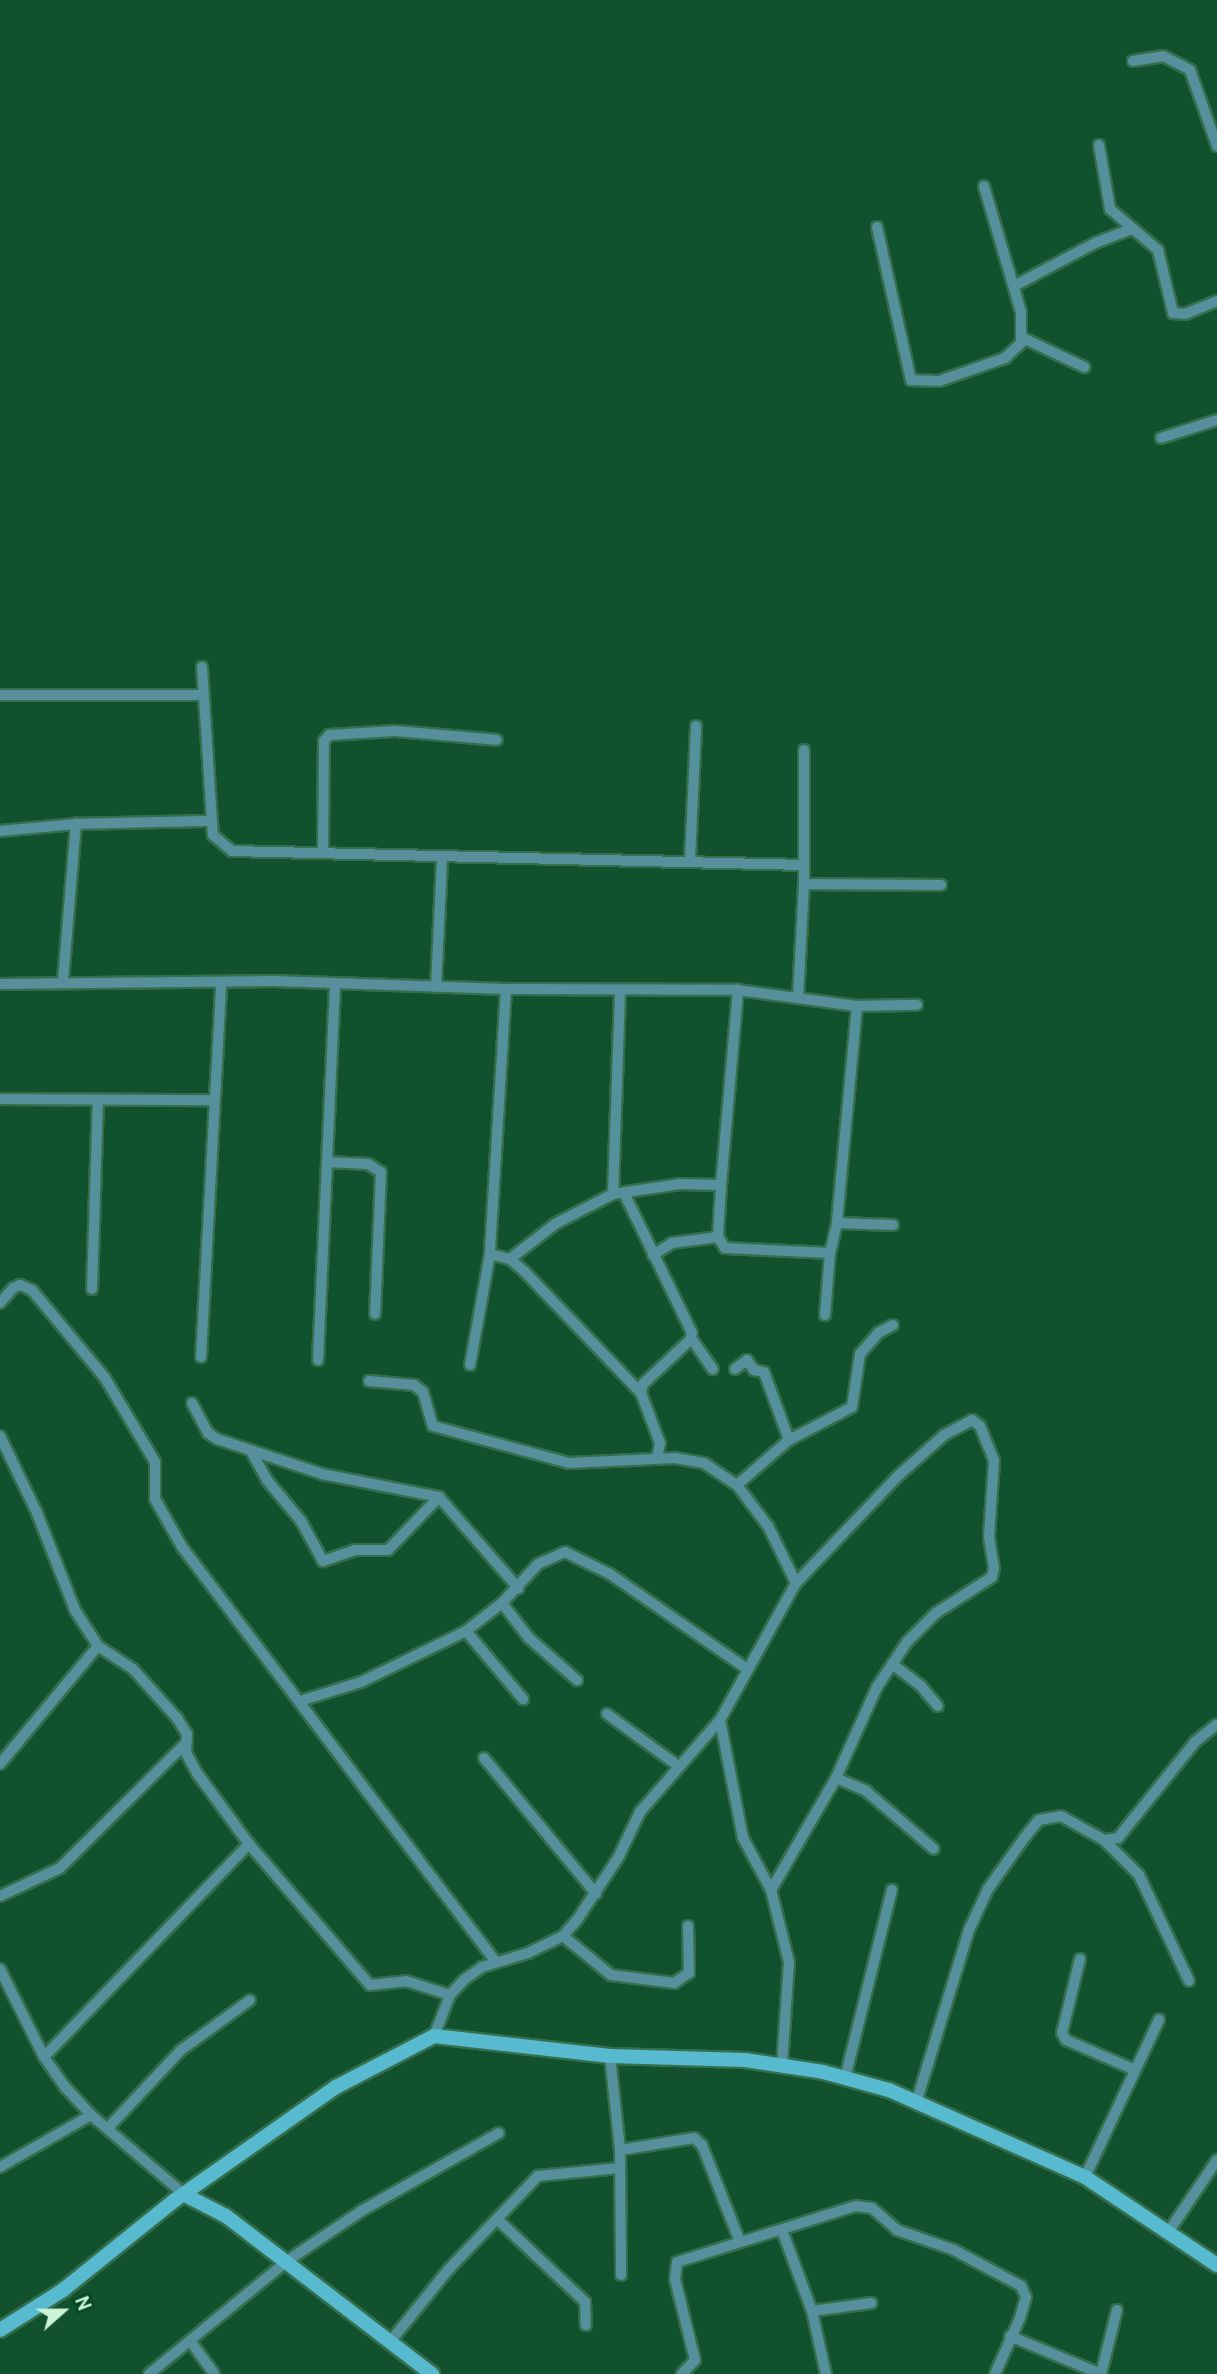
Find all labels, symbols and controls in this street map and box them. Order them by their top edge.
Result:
north arrow [28,2276,98,2346]
text: N [70,2293,96,2314]

